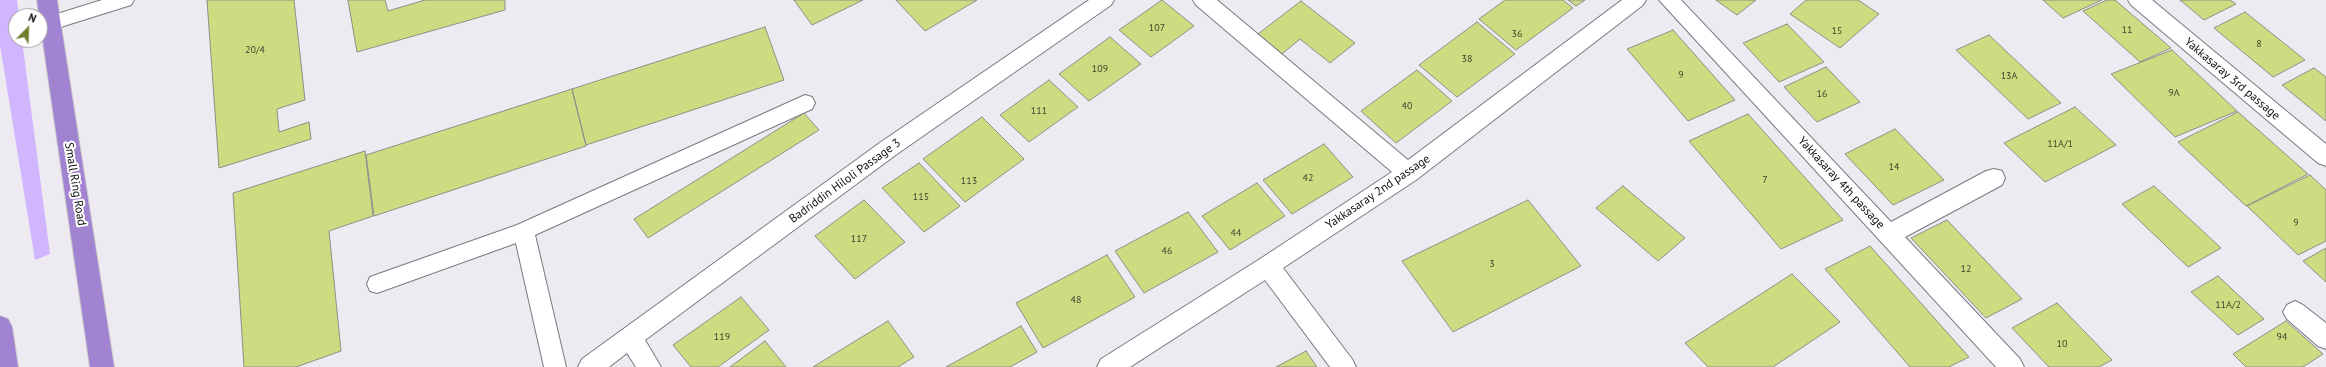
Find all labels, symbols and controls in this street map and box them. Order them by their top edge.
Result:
north arrow [8,8,48,48]
text: N [26,10,38,26]
house number: 107 [1149,22,1165,34]
house number: 11 [2122,24,2132,36]
house number: 15 [1832,25,1842,37]
house number: 36 [1512,28,1522,40]
street label: Yakkasaray 3rd passage [2181,35,2283,123]
house number: 8 [2256,38,2262,50]
house number: 20/4 [245,44,265,56]
house number: 38 [1462,53,1472,65]
house number: 109 [1092,63,1108,75]
house number: 9 [1678,69,1684,81]
house number: 13A [2001,70,2017,82]
house number: 9A [2168,87,2180,99]
house number: 16 [1817,88,1827,100]
house number: 40 [1402,100,1412,112]
house number: 111 [1031,105,1047,117]
street label: Yakkasaray 4th passage [1795,134,1887,232]
street label: Badriddin Hiloli Passage 3 [786,136,904,226]
house number: 11A/1 [2047,138,2073,150]
street label: Small Ring Road [61,141,89,227]
street label: Yakkasaray 2nd passage [1323,152,1433,232]
house number: 14 [1889,161,1899,173]
house number: 42 [1303,172,1313,184]
house number: 7 [1762,174,1768,186]
house number: 113 [961,175,977,187]
house number: 115 [913,191,929,203]
house number: 9 [2293,217,2299,229]
house number: 44 [1231,227,1241,239]
house number: 117 [851,233,867,245]
house number: 46 [1162,245,1172,257]
house number: 3 [1489,258,1495,270]
house number: 12 [1961,263,1971,275]
house number: 48 [1071,294,1081,306]
house number: 11A/2 [2215,299,2241,311]
house number: 119 [714,331,730,343]
house number: 94 [2277,331,2287,343]
house number: 10 [2057,338,2067,350]

